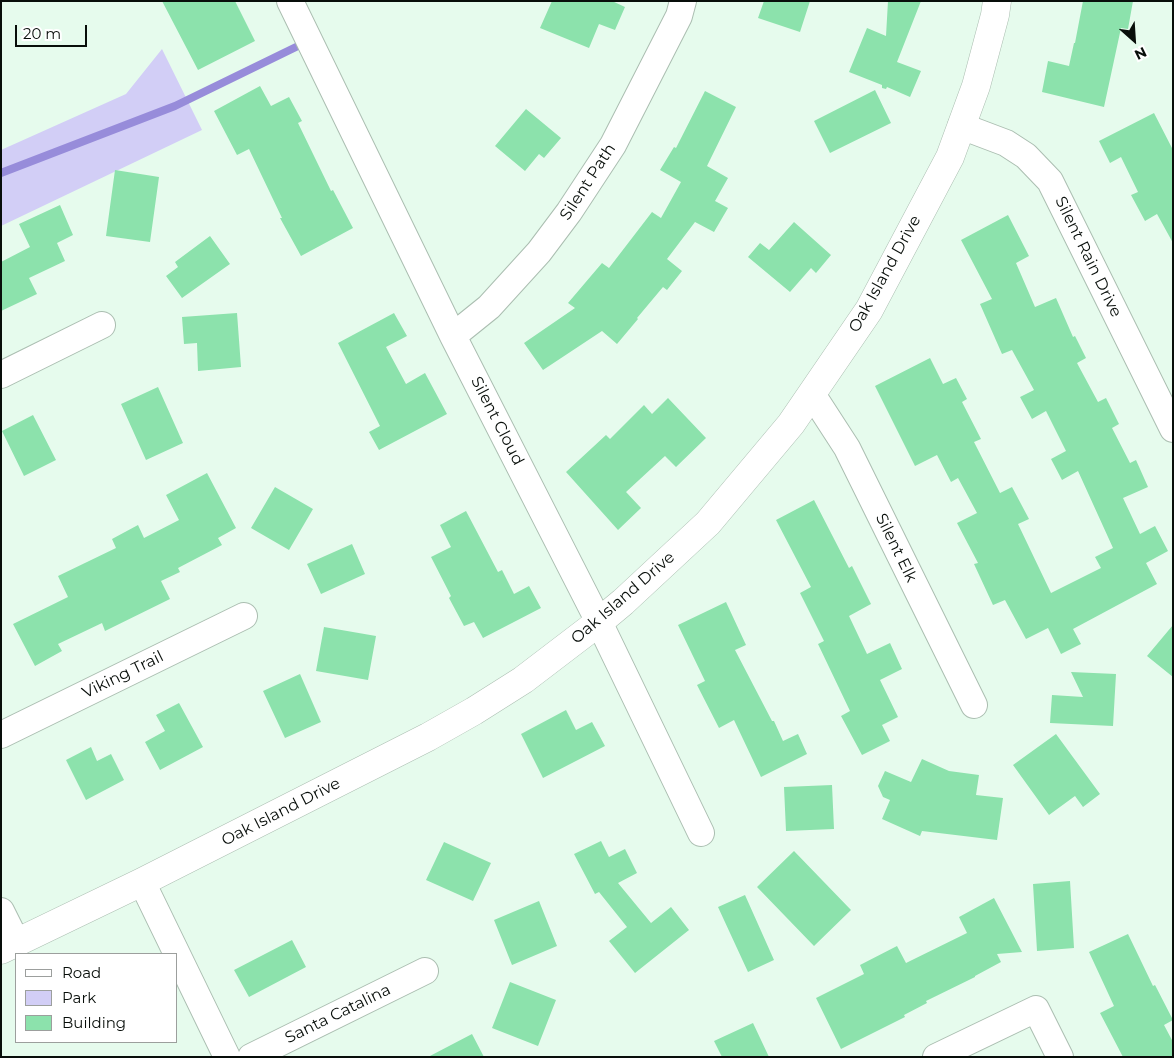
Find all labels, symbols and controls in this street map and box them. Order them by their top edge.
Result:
scale bar [18,15,90,47]
north arrow [1109,15,1159,65]
text: 20 m [23,24,61,43]
text: N [1132,43,1150,64]
street label: Silent Path [556,140,620,224]
street label: Silent Rain Drive [1050,194,1126,320]
street label: Oak Island Drive [845,212,925,336]
street label: Silent Cloud [466,373,528,469]
street label: Silent Elk [871,510,921,586]
street label: Oak Island Drive [567,548,679,648]
street label: Viking Trail [79,647,167,703]
street label: Oak Island Drive [218,774,344,850]
legend [15,953,178,1043]
text: Road [62,963,101,982]
street label: Santa Catalina [282,980,394,1048]
text: Park [62,988,96,1007]
text: Building [62,1013,126,1032]

